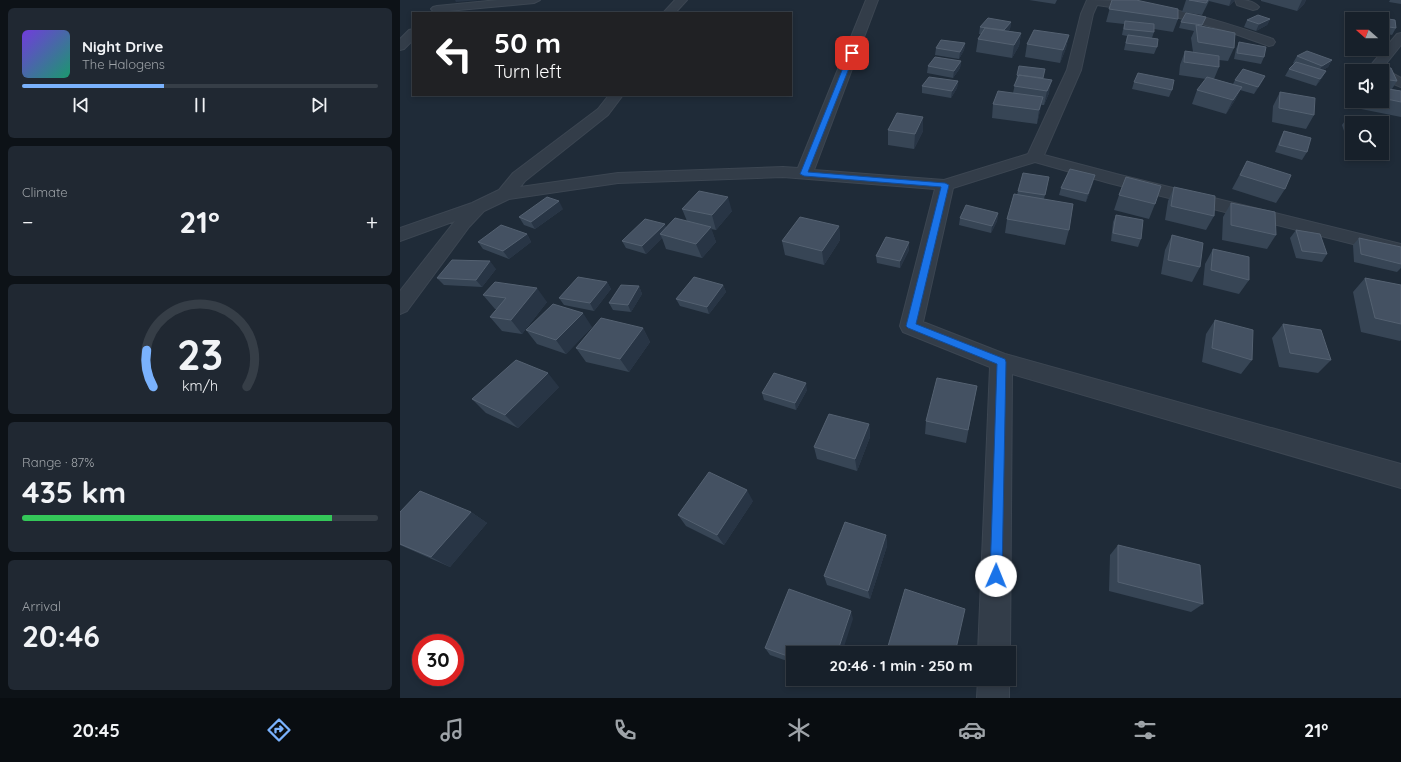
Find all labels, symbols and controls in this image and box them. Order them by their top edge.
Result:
north arrow [1345,12,1389,56]
map controls [1345,12,1389,160]
text: 50 m [494,25,561,60]
icon: left [428,28,480,80]
pin [835,36,869,70]
text: Night Drive [82,37,163,56]
icon: arrive [841,42,863,64]
text: The Halogens [82,56,165,72]
text: Turn left [494,60,562,83]
button: sound [1345,64,1389,108]
icon: previous [70,94,92,116]
icon: pause [189,94,211,116]
icon: next [308,94,330,116]
button: search [1345,116,1389,160]
text: Climate [22,184,68,200]
text: 21° [179,203,220,241]
text: − [22,208,33,236]
text: + [366,208,378,236]
text: 23 [177,328,223,380]
text: km/h [182,377,218,395]
text: Range · 87% [22,454,94,470]
text: 435 km [22,473,126,511]
position arrow [975,555,1017,597]
text: Arrival [22,598,61,614]
text: 20:46 [22,617,100,655]
speed limit sign: 30 [412,634,464,686]
text: 20:46 · 1 min · 250 m [829,656,973,675]
icon: directions [265,716,293,744]
icon: music [438,716,466,744]
icon: phone [611,716,639,744]
icon: climate [785,716,813,744]
icon: car [958,716,986,744]
icon: filters [1131,716,1159,744]
text: 20:45 [73,719,120,742]
text: 21° [1304,719,1328,742]

